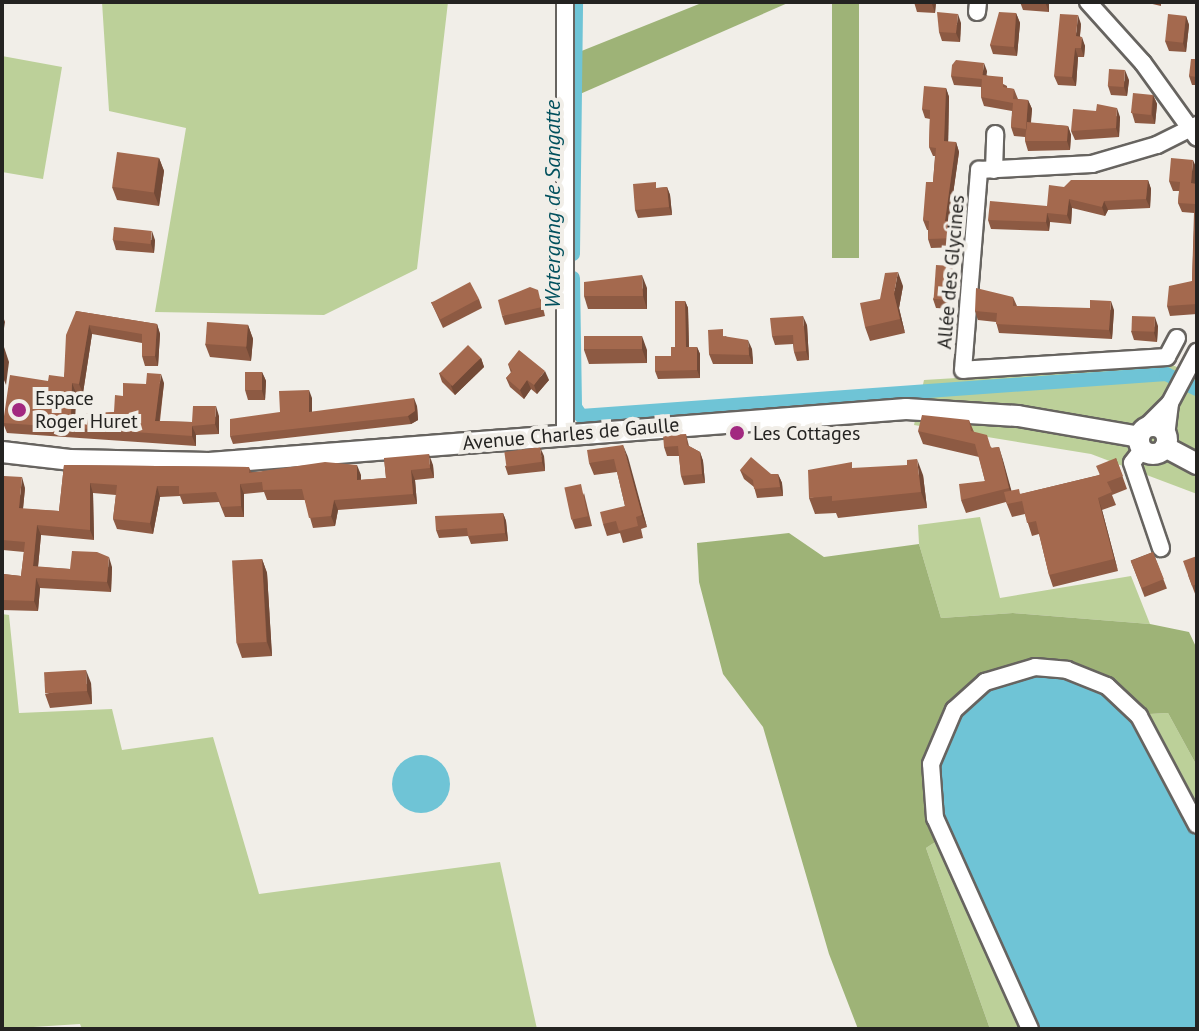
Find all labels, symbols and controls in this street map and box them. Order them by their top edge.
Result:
water label: Watergang de Sangatte [540,100,566,308]
street label: Allée des Glycines [932,194,970,350]
place label: Espace Roger Huret [35,386,138,433]
marker: Espace Roger Huret [10,401,28,419]
street label: Avenue Charles de Gaulle [462,413,680,455]
place label: Les Cottages [753,421,860,445]
marker: Les Cottages [728,424,746,442]

